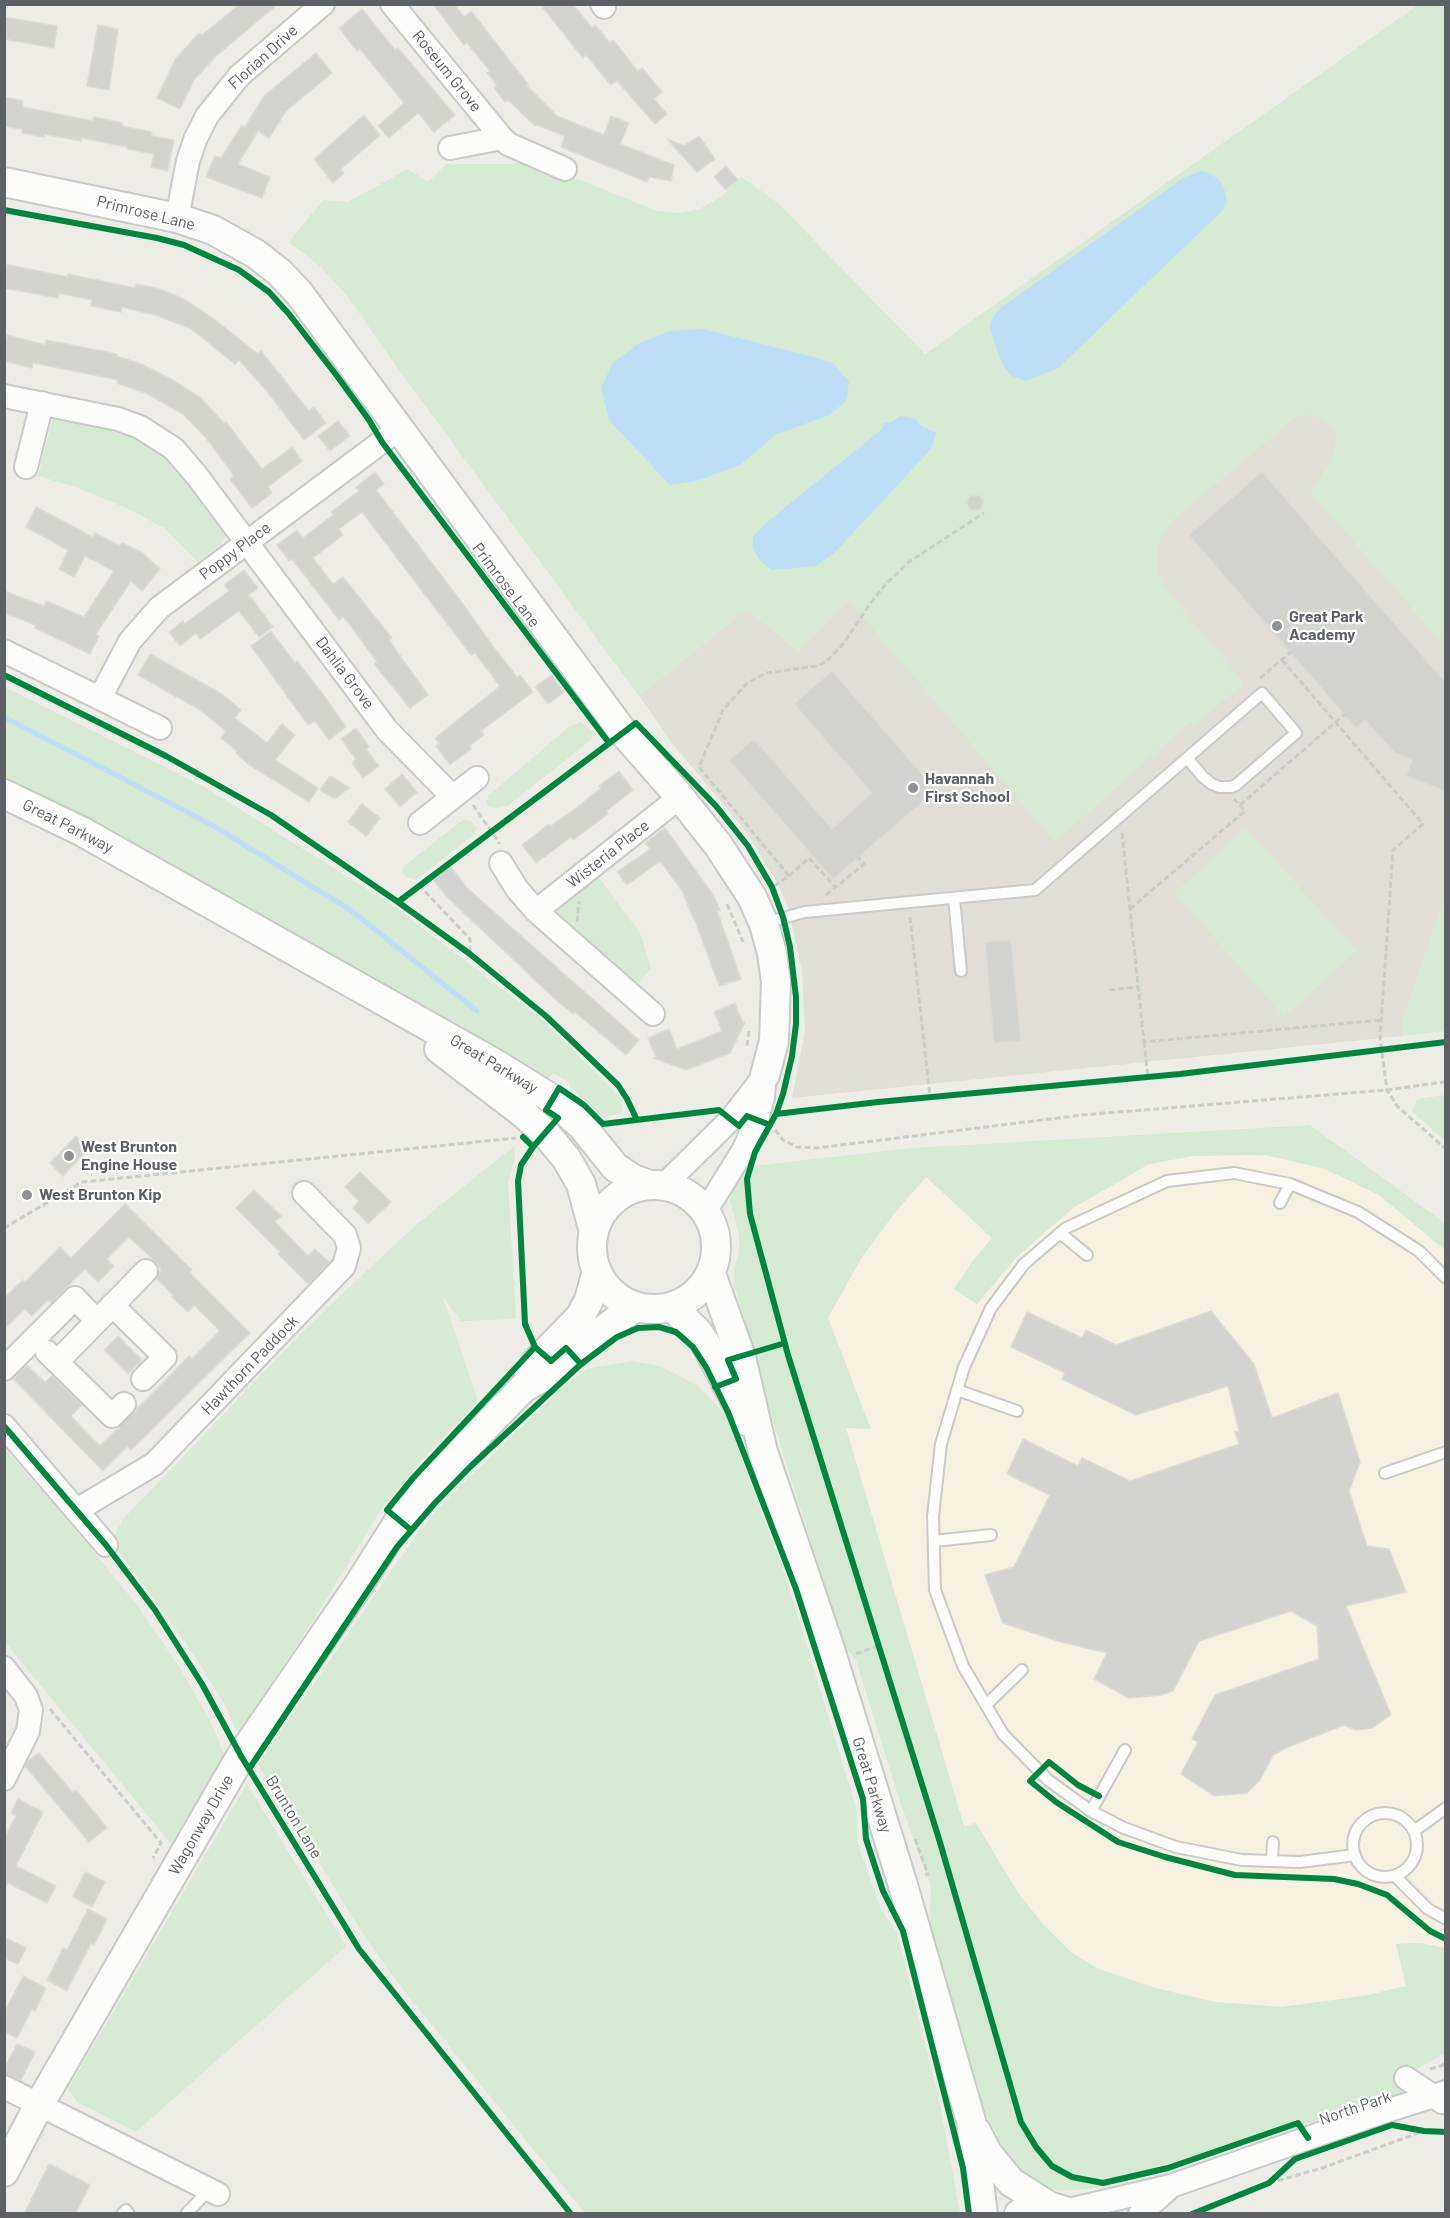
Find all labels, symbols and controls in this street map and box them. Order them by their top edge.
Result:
street label: Florian Drive [224,21,302,93]
street label: Roseum Grove [408,26,486,116]
street label: Primrose Lane [95,191,197,235]
street label: Poppy Place [196,518,274,584]
street label: Primrose Lane [468,539,544,631]
place label: Great Park Academy [1289,607,1363,645]
marker: Great Park Academy [1270,619,1284,633]
street label: Dahlia Grove [312,633,378,713]
place label: Havannah First School [925,769,1010,807]
marker: Havannah First School [906,781,920,795]
street label: Great Parkway [19,795,117,857]
street label: Wisteria Place [563,816,653,892]
street label: Great Parkway [446,1030,542,1098]
place label: West Brunton Engine House [81,1137,177,1175]
marker: West Brunton Engine House [62,1149,76,1163]
place label: West Brunton Kip [39,1185,161,1205]
marker: West Brunton Kip [20,1188,34,1202]
street label: Hawthorn Paddock [198,1311,302,1419]
street label: Great Parkway [848,1735,896,1835]
street label: Wagonway Drive [164,1771,238,1879]
street label: Brunton Lane [262,1772,326,1862]
street label: North Park [1317,2087,1393,2129]

